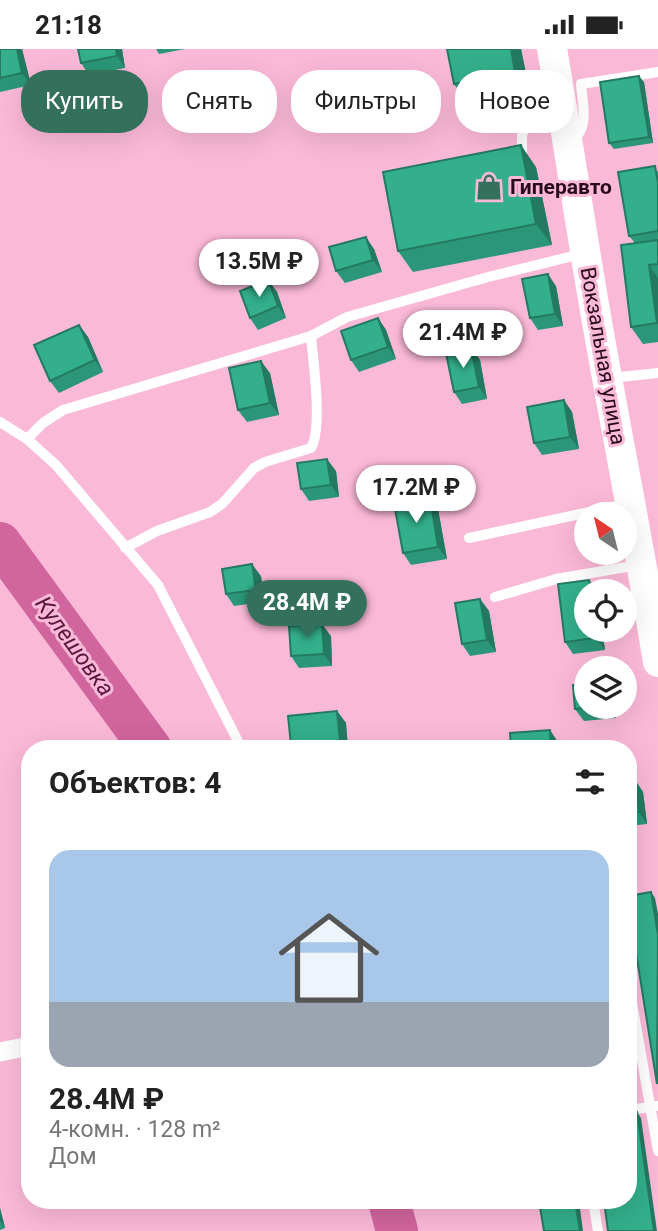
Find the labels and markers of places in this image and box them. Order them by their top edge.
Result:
shop icon: Гиперавто [474,172,504,202]
place label: Гиперавто [510,175,612,199]
pin: 13.5M ₽ [194,239,324,299]
pin: 21.4M ₽ [398,311,528,370]
pin: 17.2M ₽ [351,465,481,525]
pin: 28.4M ₽ [242,581,372,640]

